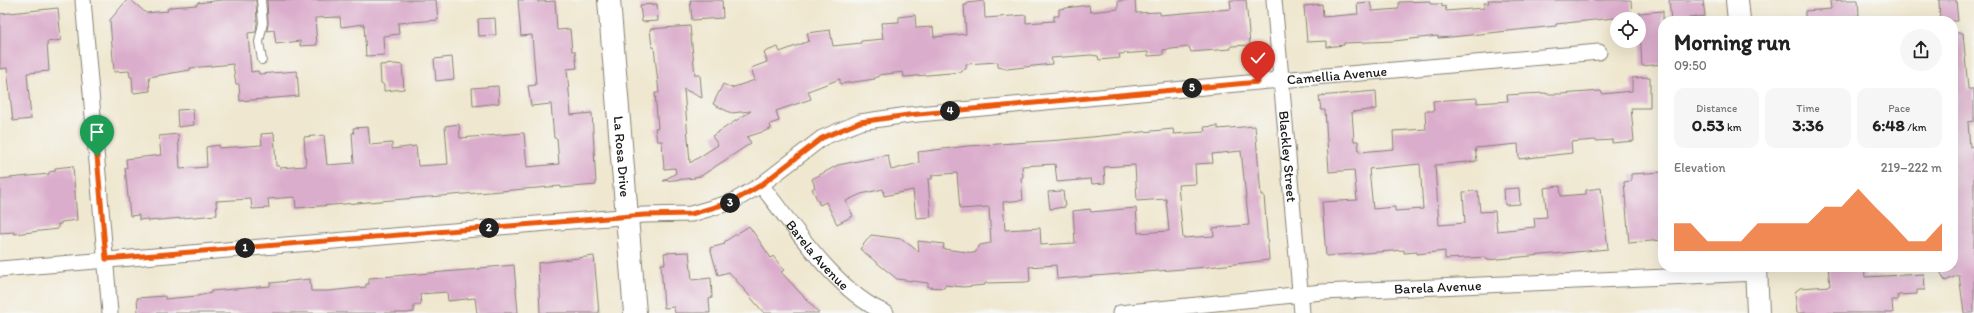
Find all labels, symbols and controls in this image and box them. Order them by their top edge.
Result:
map controls [1610,12,1646,48]
button: locate [1610,12,1646,48]
text: Morning run [1674,29,1790,56]
button: share [1900,29,1942,71]
pin [1241,41,1275,82]
icon: check [1247,47,1269,69]
text: 09:50 [1674,58,1707,73]
street label: Camellia Avenue [1286,63,1388,88]
pin: 5 [1182,78,1202,98]
text: 5 [1189,81,1195,94]
pin: 4 [940,101,960,121]
text: Distance [1696,102,1737,115]
text: Time [1796,102,1820,115]
text: Pace [1888,102,1910,115]
text: 4 [947,104,953,117]
street label: Blackley Street [1275,110,1300,203]
pin [80,115,114,156]
street label: La Rosa Drive [610,115,633,198]
text: 0.53 [1692,115,1725,135]
text: 3:36 [1792,115,1824,135]
text: 6:48 [1872,115,1905,135]
icon: arrive [86,121,108,143]
text: km [1725,121,1742,134]
text: /km [1905,121,1927,134]
text: Elevation [1674,160,1726,175]
text: 219–222 m [1881,160,1942,175]
pin: 3 [720,193,740,213]
text: 3 [727,196,733,209]
street label: Barela Avenue [782,217,853,294]
pin: 2 [479,218,499,238]
text: 2 [486,221,492,234]
pin: 1 [235,238,255,258]
text: 1 [242,241,248,254]
street label: Barela Avenue [1394,277,1482,298]

